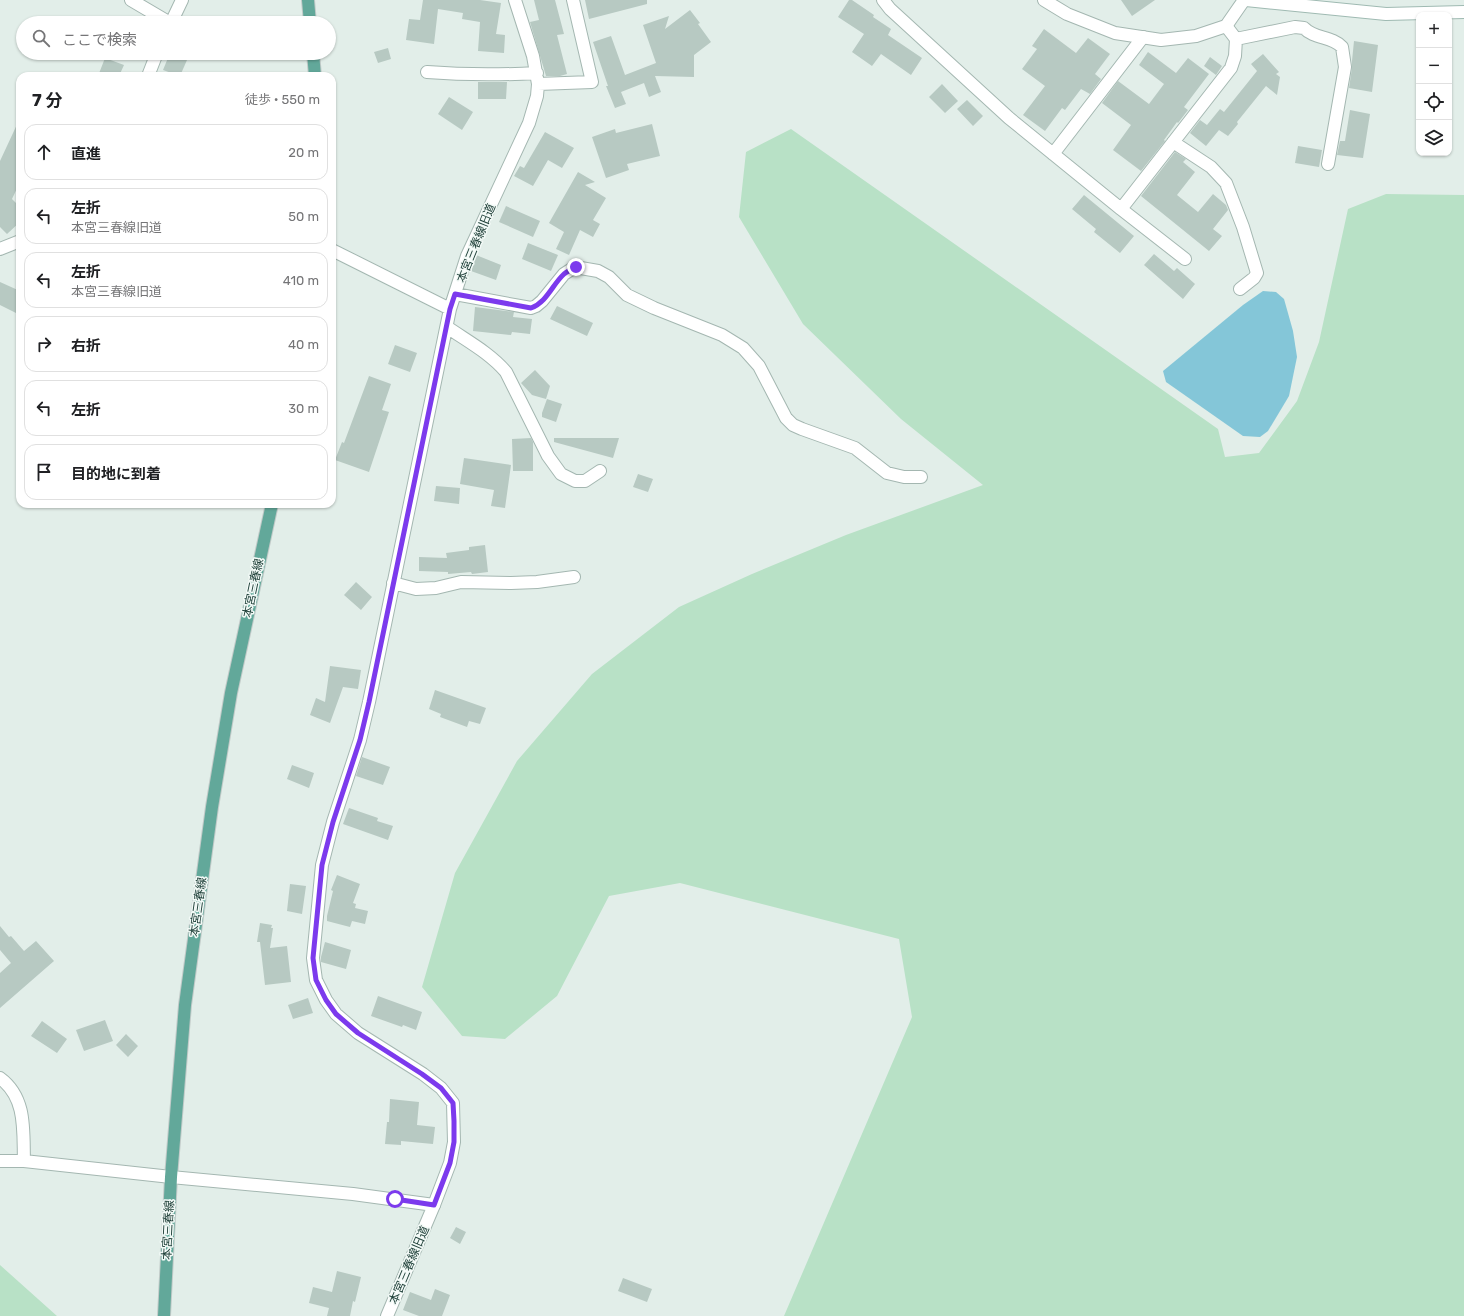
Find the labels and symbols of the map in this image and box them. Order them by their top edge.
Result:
street label: 本宮三春線旧道 [454,201,498,285]
route end [567,258,585,276]
street label: 本宮三春線 [240,557,266,619]
street label: 本宮三春線 [187,876,209,938]
route start [386,1190,404,1208]
street label: 本宮三春線 [159,1200,177,1260]
street label: 本宮三春線旧道 [386,1224,432,1306]

